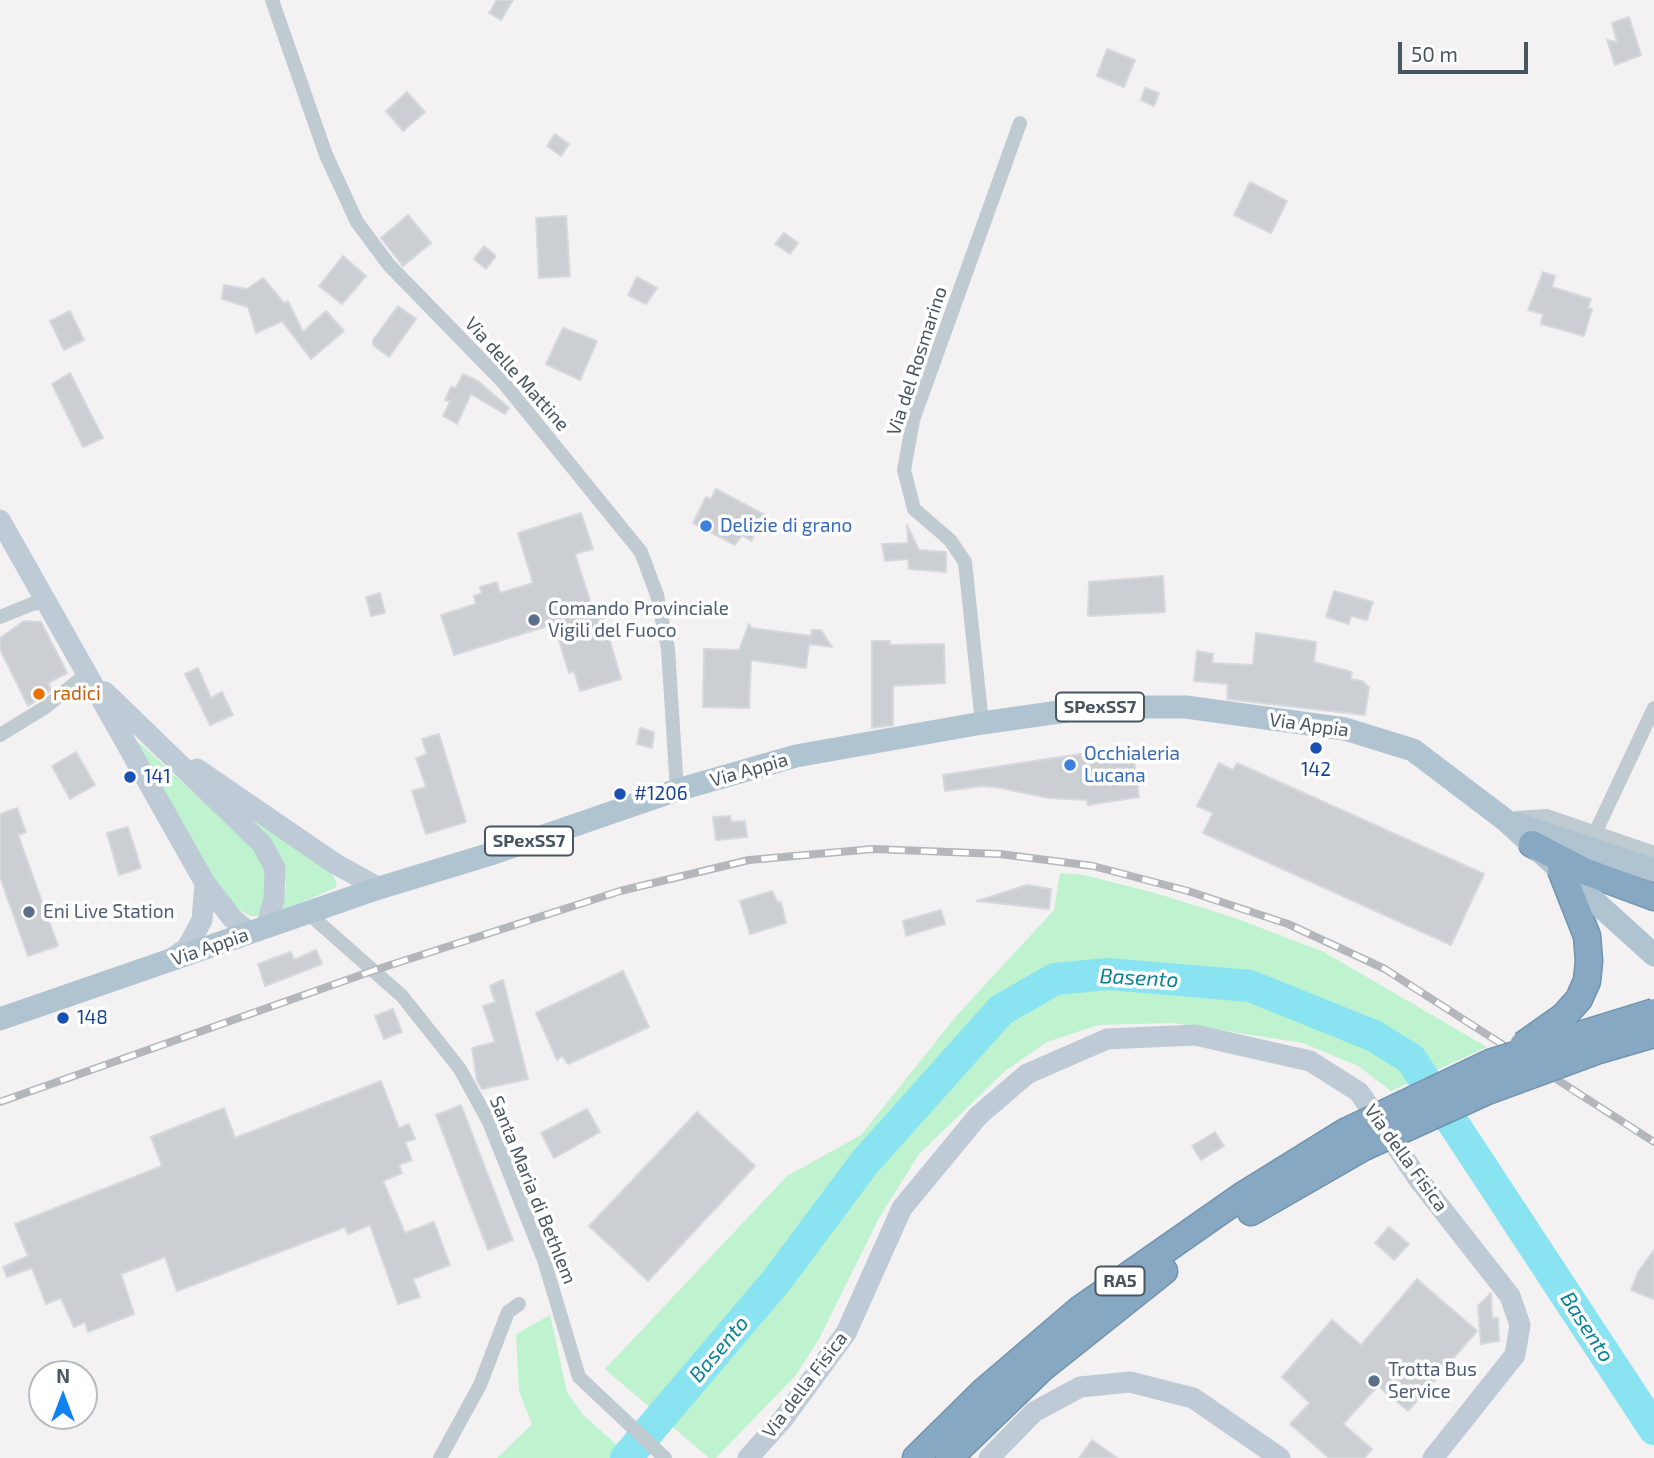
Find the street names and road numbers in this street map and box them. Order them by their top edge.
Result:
street label: Via del Rosmarino [882,284,952,438]
street label: Via delle Mattine [460,312,574,436]
road number: SPexSS7 [1056,692,1144,722]
street label: Via Appia [1268,708,1350,742]
street label: Via Appia [707,748,791,792]
road number: SPexSS7 [485,826,573,856]
street label: Via Appia [168,923,252,971]
street label: Santa Maria di Bethlem [485,1093,581,1287]
street label: Via della Fisica [1359,1100,1453,1216]
road number: RA5 [1096,1266,1144,1296]
street label: Via della Fisica [758,1327,852,1443]

